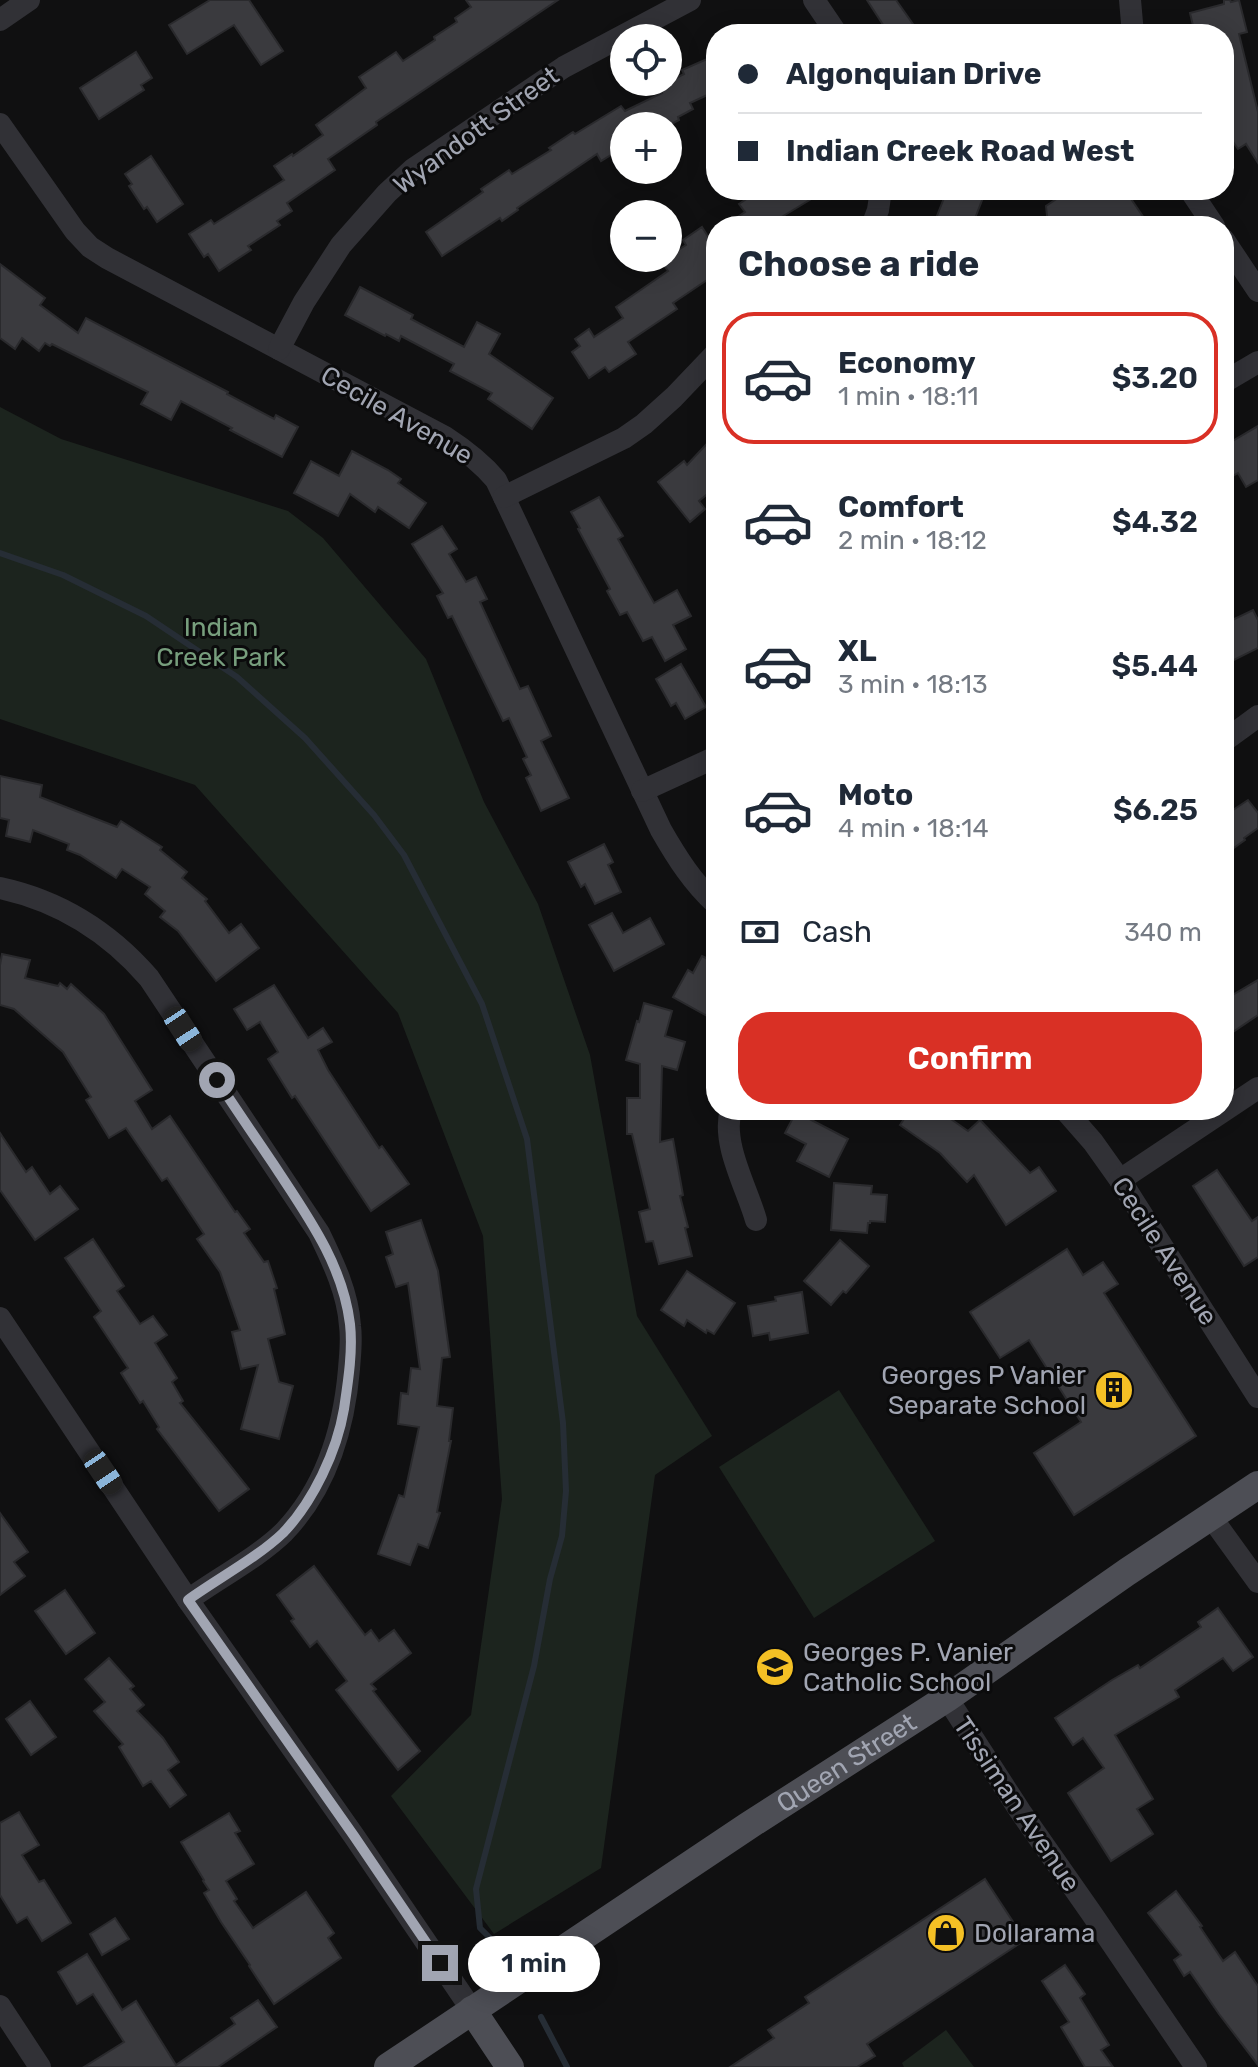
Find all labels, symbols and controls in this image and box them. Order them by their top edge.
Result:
map controls [610,24,682,272]
button: locate [610,24,682,96]
text: Algonquian Drive [786,56,1042,92]
street label: Wyandott Street [388,60,565,201]
button: + [610,112,682,184]
text: Indian Creek Road West [786,133,1134,169]
button: − [610,200,682,272]
text: Choose a ride [738,242,979,285]
icon: car [742,342,814,414]
text: Economy [838,345,976,381]
street label: Cecile Avenue [315,359,478,471]
text: $3.20 [1112,360,1198,396]
text: 1 min · 18:11 [838,381,979,412]
icon: car [742,486,814,558]
text: Comfort [838,489,964,525]
text: $4.32 [1112,504,1198,540]
text: 2 min · 18:12 [838,525,987,556]
park label: Indian Creek Park [156,612,286,673]
icon: car [742,630,814,702]
text: XL [838,633,877,669]
text: $5.44 [1112,648,1198,684]
text: 3 min · 18:13 [838,669,988,700]
icon: car [742,774,814,846]
text: Moto [838,777,913,813]
text: $6.25 [1113,792,1198,828]
text: 4 min · 18:14 [838,813,989,844]
icon: cash [738,910,782,954]
text: Cash [802,914,872,950]
text: 340 m [1124,917,1202,948]
car [160,1002,206,1056]
button: Confirm [738,1012,1202,1104]
route start [199,1062,235,1098]
street label: Cecile Avenue [1105,1171,1224,1331]
place label: Georges P Vanier Separate School [881,1360,1086,1421]
building icon: Georges P Vanier Separate School [1093,1369,1135,1411]
car [80,1445,126,1499]
place label: Georges P. Vanier Catholic School [803,1637,1013,1698]
school or university icon: Georges P. Vanier Catholic School [754,1646,796,1688]
street label: Queen Street [771,1707,922,1819]
street label: Tissiman Avenue [947,1711,1086,1898]
shop icon: Dollarama [925,1912,967,1954]
place label: Dollarama [974,1918,1095,1949]
callout: 1 min [468,1935,600,1991]
route end [422,1945,458,1981]
text: 1 min [501,1948,567,1979]

